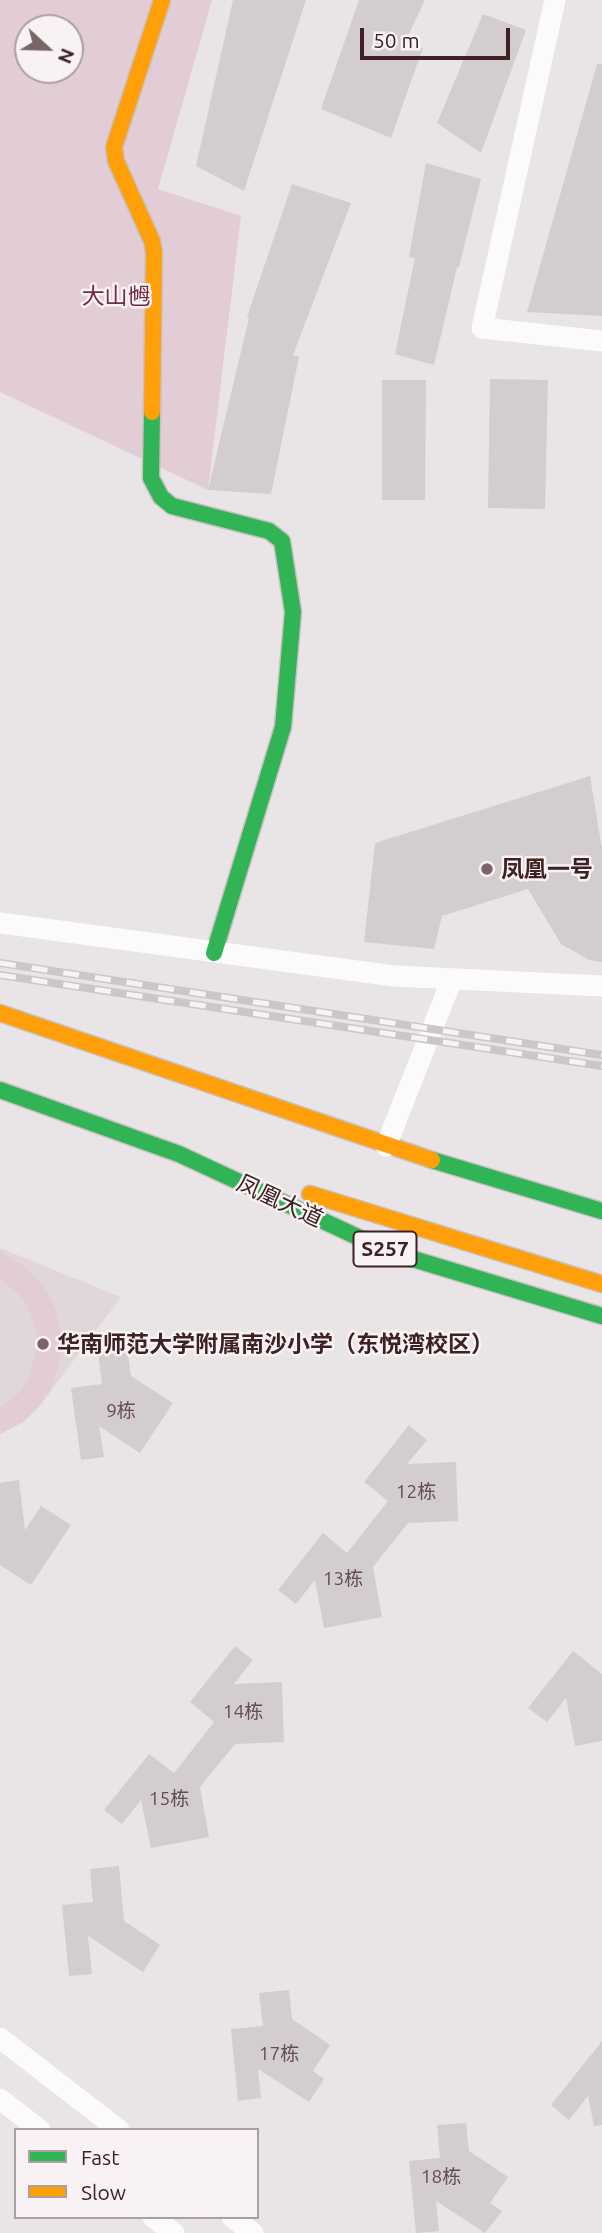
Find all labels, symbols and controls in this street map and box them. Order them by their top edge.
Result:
north arrow [14,14,84,84]
scale bar [364,14,514,58]
text: 50 m [373,28,420,52]
text: N [54,45,79,67]
park label: 大山乸 [82,282,150,310]
place label: 凤凰一号 [501,855,593,883]
marker: 凤凰一号 [479,861,495,877]
street label: 凤凰大道 [232,1169,328,1233]
road number: S257 [354,1232,416,1266]
place label: 华南师范大学附属南沙小学（东悦湾校区） [57,1330,494,1358]
marker: 华南师范大学附属南沙小学（东悦湾校区） [35,1336,51,1352]
house number: 9栋 [106,1400,136,1422]
house number: 12栋 [396,1481,436,1503]
house number: 13栋 [323,1568,363,1590]
house number: 14栋 [223,1701,263,1723]
house number: 15栋 [149,1788,189,1810]
house number: 17栋 [259,2043,299,2065]
legend [14,2128,259,2219]
text: Fast [81,2145,119,2169]
house number: 18栋 [421,2166,461,2188]
text: Slow [81,2180,126,2204]

